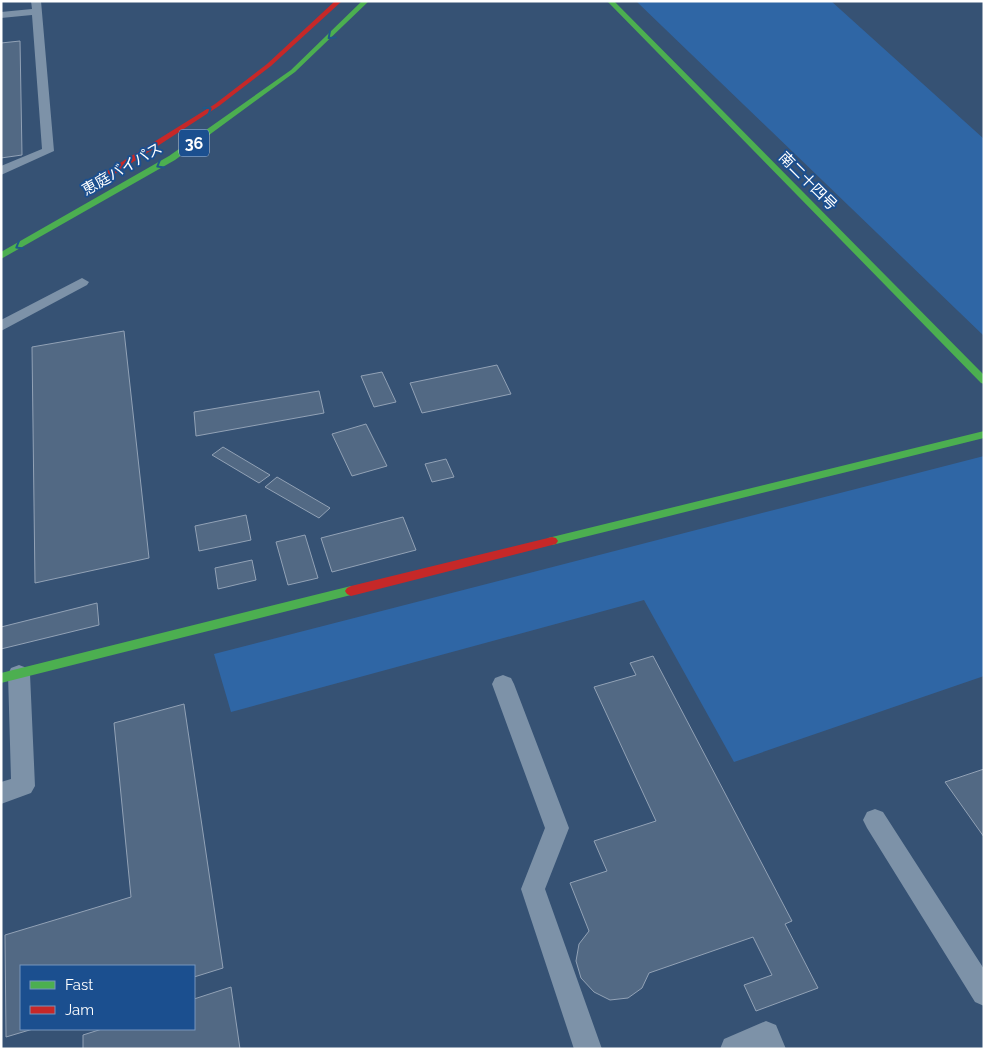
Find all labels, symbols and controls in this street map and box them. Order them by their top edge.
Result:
one-way arrow [328,30,337,39]
one-way arrow [202,107,212,116]
road number: 36 [179,130,209,156]
street label: 恵庭バイパス [79,139,165,199]
street label: 南二十四号 [775,148,841,214]
one-way arrow [157,159,166,169]
one-way arrow [15,240,24,250]
legend [20,965,195,1030]
text: Fast [65,976,93,994]
text: Jam [65,1001,94,1019]

